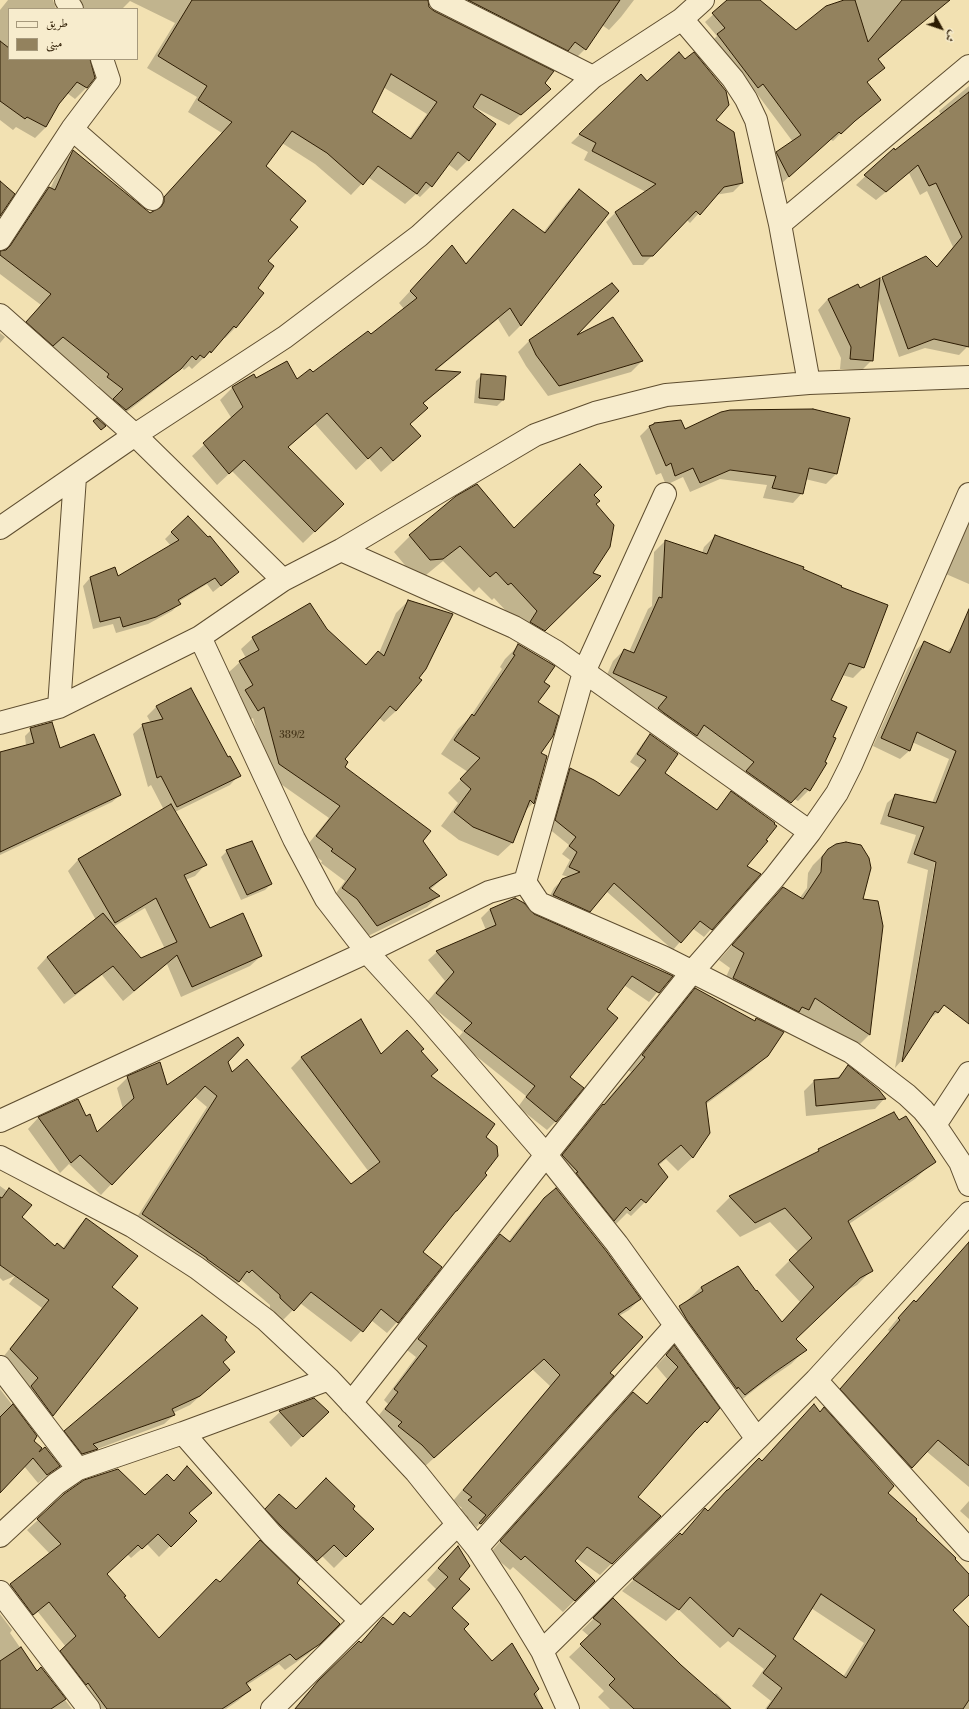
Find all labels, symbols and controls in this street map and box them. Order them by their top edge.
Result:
legend [8,8,138,60]
north arrow [921,8,961,48]
text: طريق [46,16,68,31]
text: ش [941,27,959,44]
text: مبنى [46,36,62,51]
house number: 389/2 [279,730,305,742]

